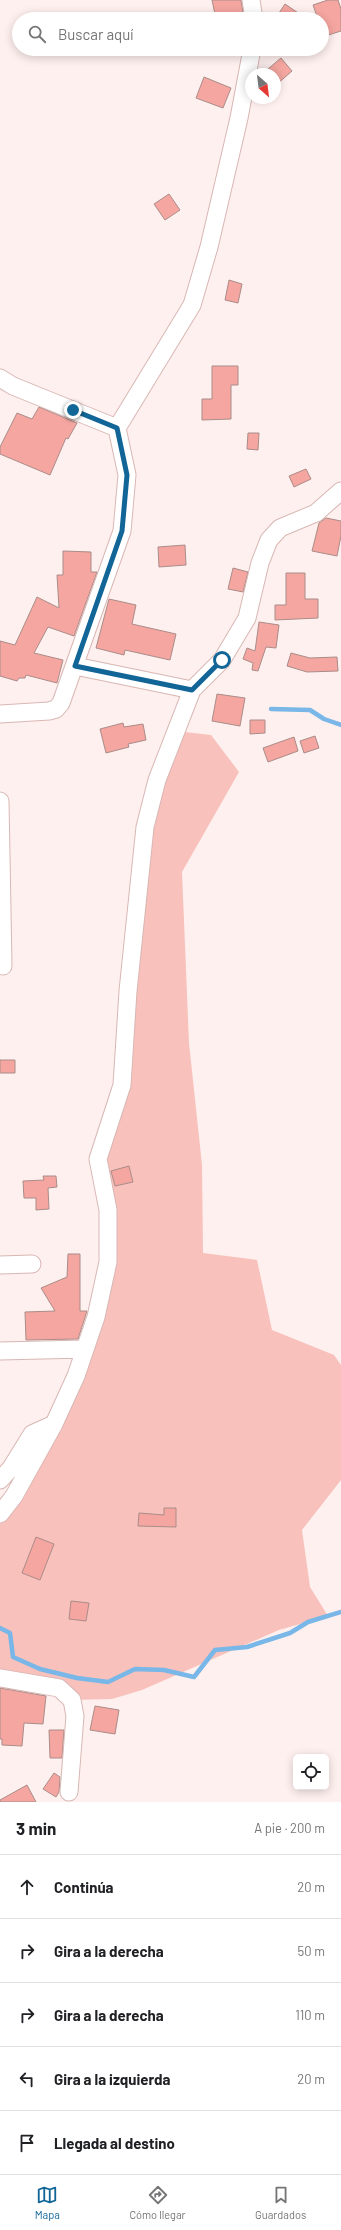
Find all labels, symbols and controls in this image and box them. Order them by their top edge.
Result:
search box [12,12,329,56]
icon: search [26,23,48,45]
text: Buscar aquí [58,25,134,43]
north arrow [245,68,281,104]
route end [64,401,82,419]
route start [213,651,231,669]
map controls [293,1754,329,1790]
button: locate [293,1754,329,1790]
text: 3 min [16,1818,56,1838]
text: A pie · 200 m [254,1820,325,1836]
icon: ahead [16,1876,38,1898]
text: Continúa [54,1878,114,1896]
text: 20 m [297,1879,325,1895]
icon: right [16,1940,38,1962]
text: Gira a la derecha [54,1942,164,1960]
text: 50 m [298,1943,325,1959]
icon: right [16,2004,38,2026]
text: Gira a la derecha [54,2006,164,2024]
text: 110 m [295,2007,325,2023]
icon: left [16,2068,38,2090]
text: Gira a la izquierda [54,2070,170,2088]
text: 20 m [297,2071,325,2087]
icon: arrive [16,2132,38,2154]
text: Llegada al destino [54,2134,175,2152]
tab: Mapa [35,2184,60,2221]
tab: Cómo llegar [129,2184,186,2221]
tab: Guardados [255,2184,306,2221]

